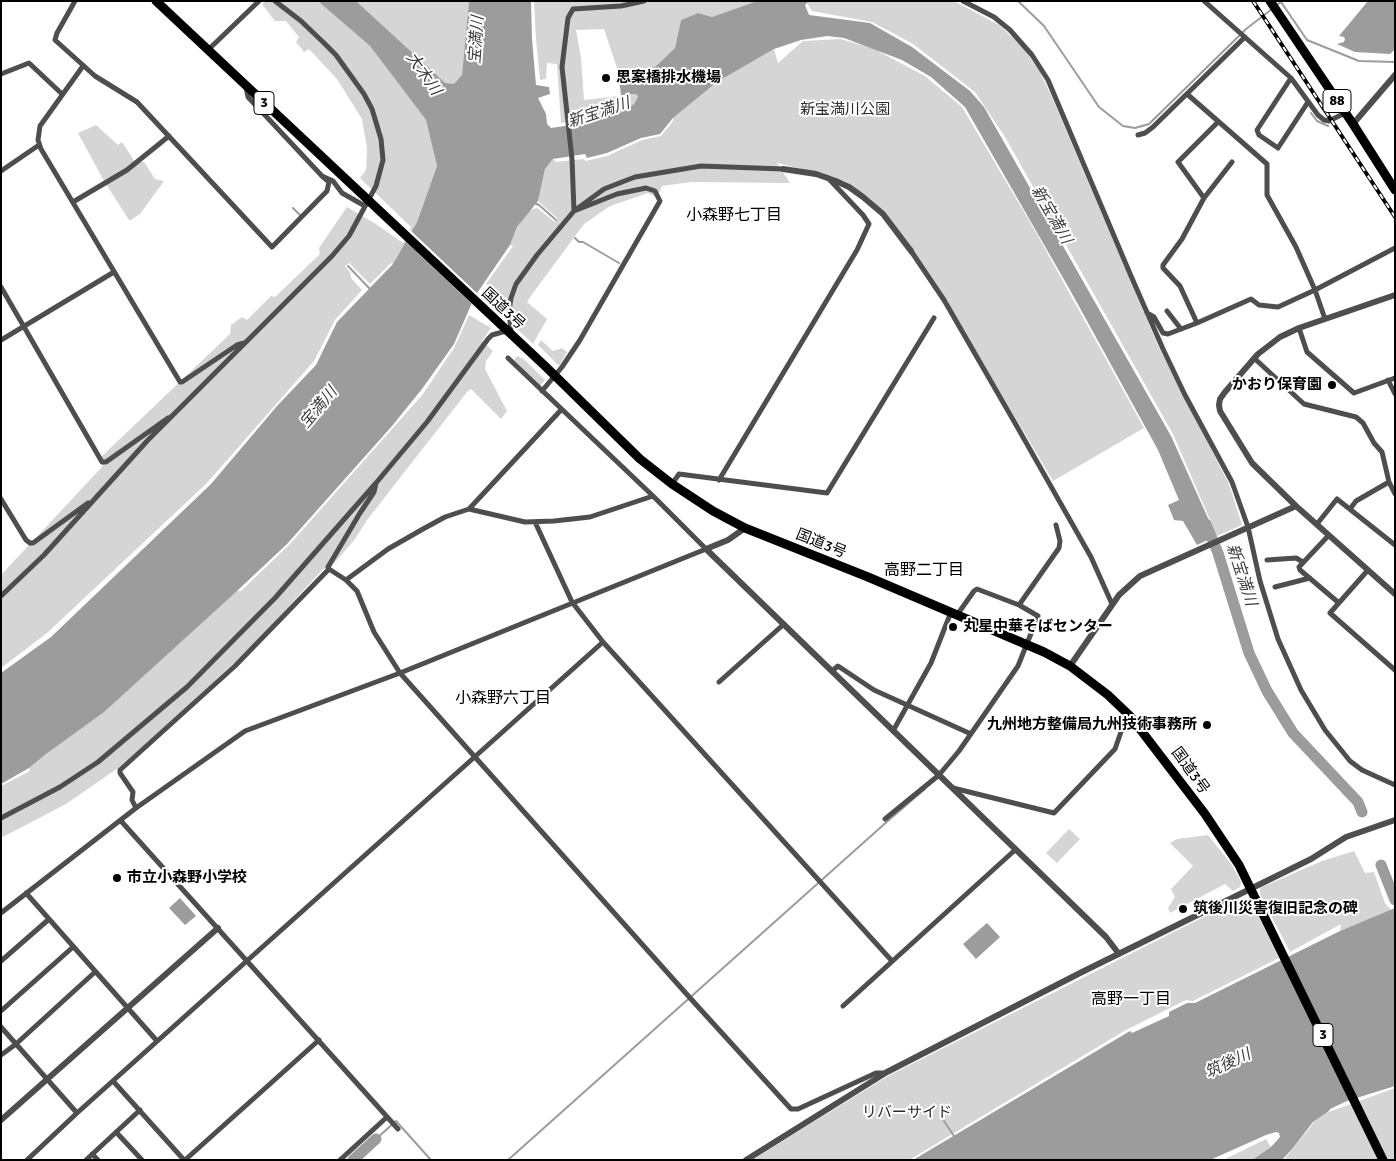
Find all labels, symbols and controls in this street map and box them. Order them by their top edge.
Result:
water label: 宝満川 [466,15,488,65]
water label: 大木川 [401,49,445,99]
place label: 思案橋排水機場 [616,69,721,87]
marker: 思案橋排水機場 [600,72,612,84]
road number: 88 [1323,90,1351,112]
road number: 3 [254,92,274,115]
water label: 新宝満川 [566,94,632,132]
park label: 新宝満川公園 [800,101,890,119]
water label: 新宝満川 [1027,182,1075,248]
district label: 小森野七丁目 [686,206,782,226]
street label: 国道3号 [477,284,529,334]
place label: かおり保育園 [1232,376,1322,394]
marker: かおり保育園 [1326,379,1338,391]
water label: 宝満川 [296,383,342,433]
street label: 国道3号 [793,526,849,562]
water label: 新宝満川 [1222,542,1260,608]
district label: 高野二丁目 [884,561,964,581]
place label: 丸星中華そばセンター [963,618,1113,636]
marker: 丸星中華そばセンター [947,621,959,633]
district label: 小森野六丁目 [455,689,551,709]
place label: 九州地方整備局九州技術事務所 [987,716,1197,734]
marker: 九州地方整備局九州技術事務所 [1201,719,1213,731]
street label: 国道3号 [1167,744,1213,798]
place label: 市立小森野小学校 [127,869,247,887]
marker: 市立小森野小学校 [111,872,123,884]
place label: 筑後川災害復旧記念の碑 [1193,900,1358,918]
marker: 筑後川災害復旧記念の碑 [1177,903,1189,915]
district label: 高野一丁目 [1091,990,1171,1010]
road number: 3 [1313,1024,1333,1046]
water label: 筑後川 [1202,1045,1254,1083]
park label: リバーサイド [862,1104,952,1122]

